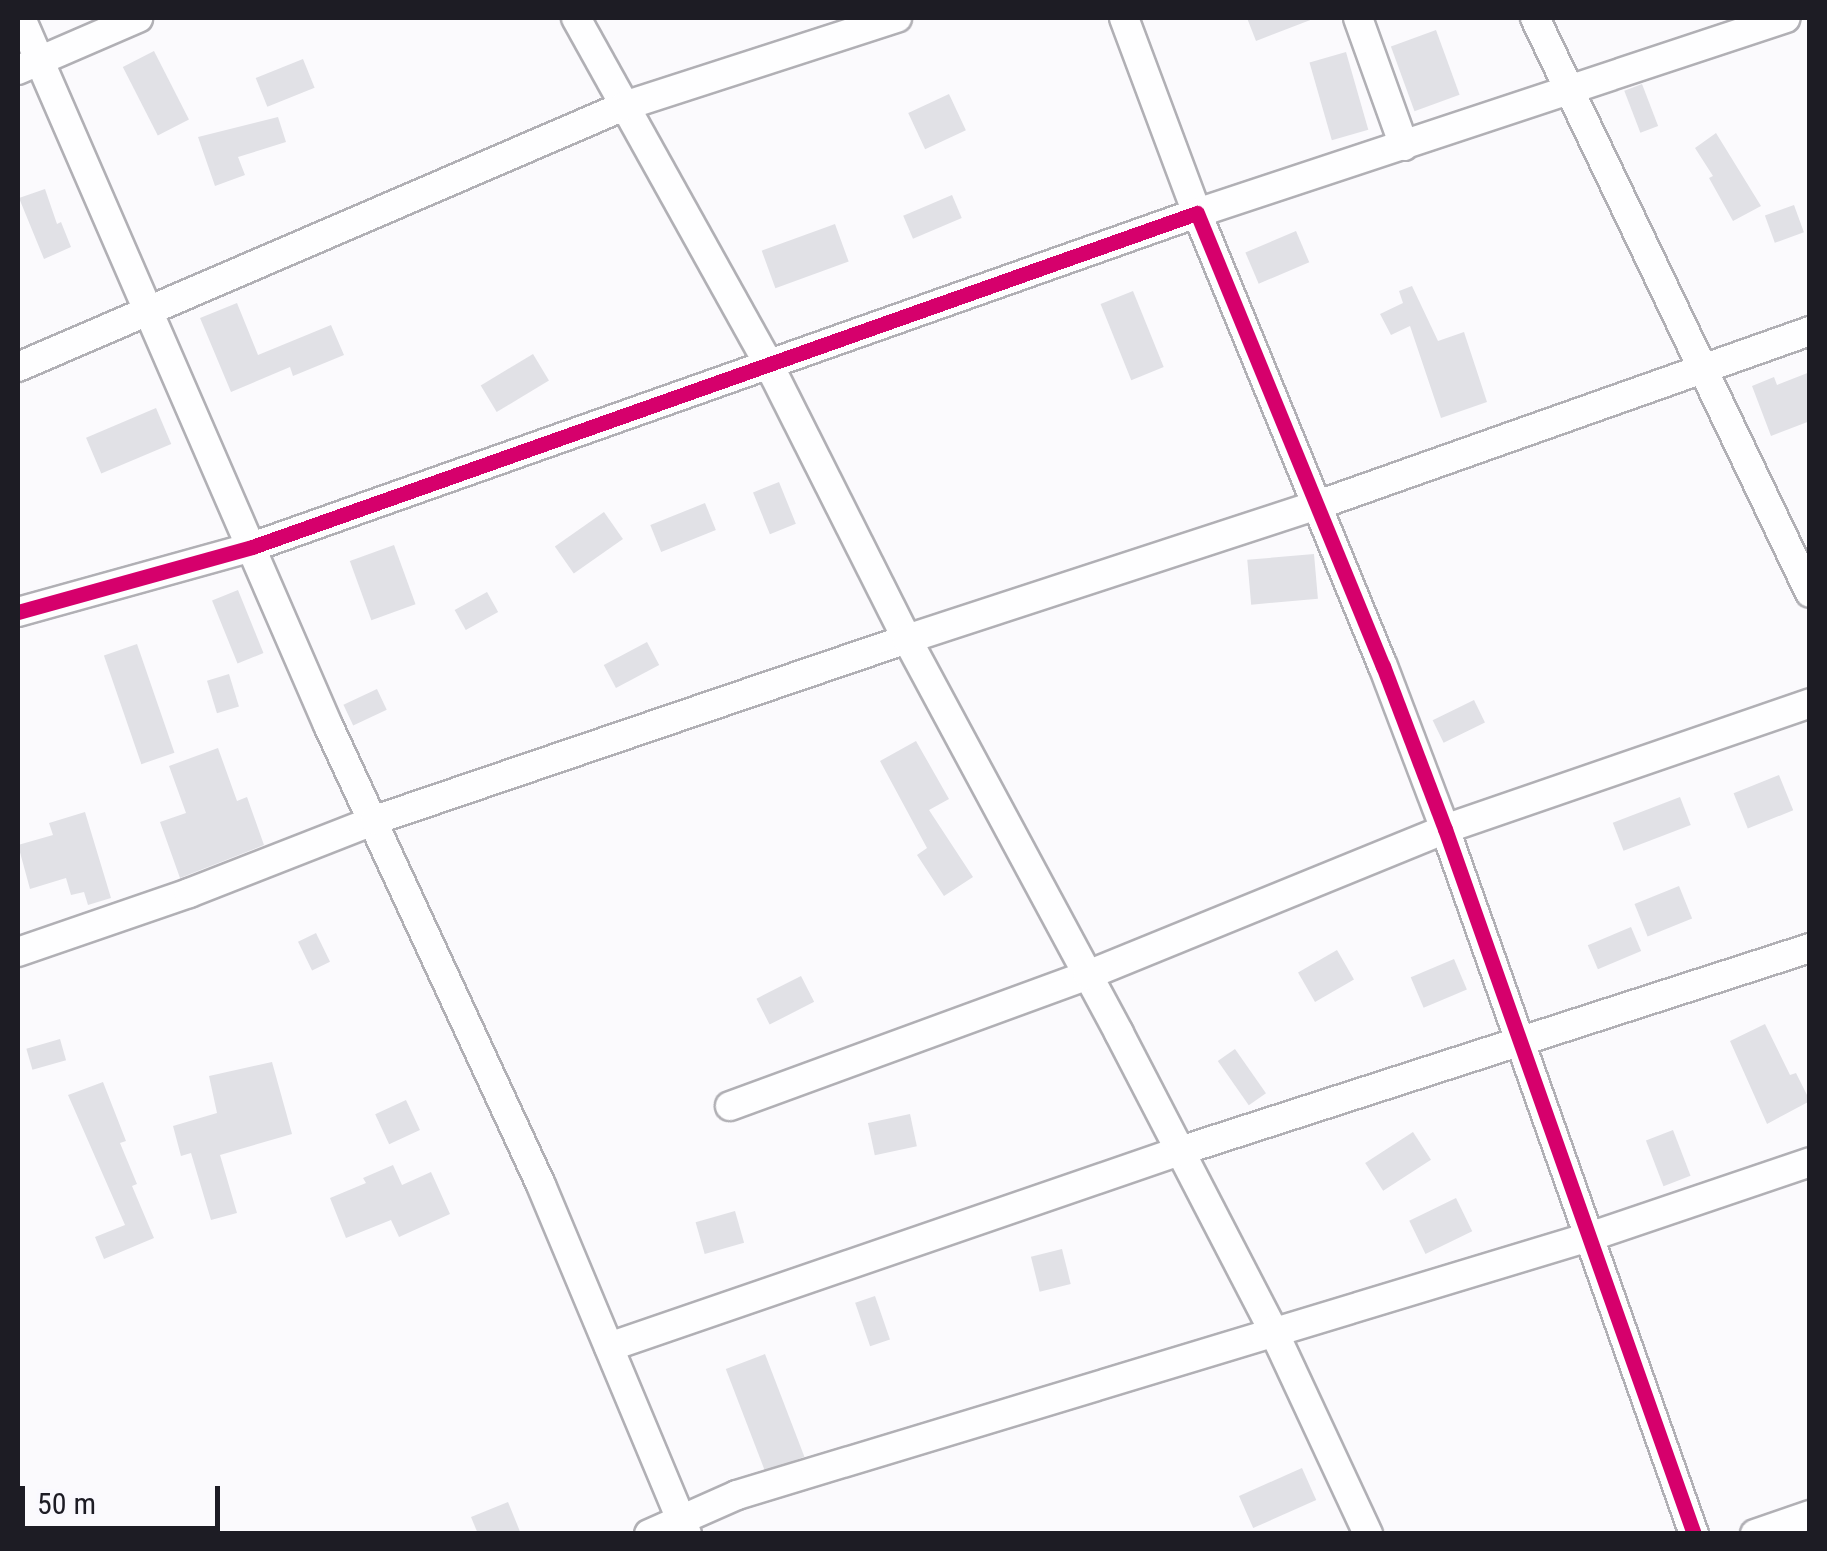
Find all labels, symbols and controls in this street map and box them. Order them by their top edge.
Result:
scale bar [25,1466,225,1528]
text: 50 m [37,1486,96,1521]

